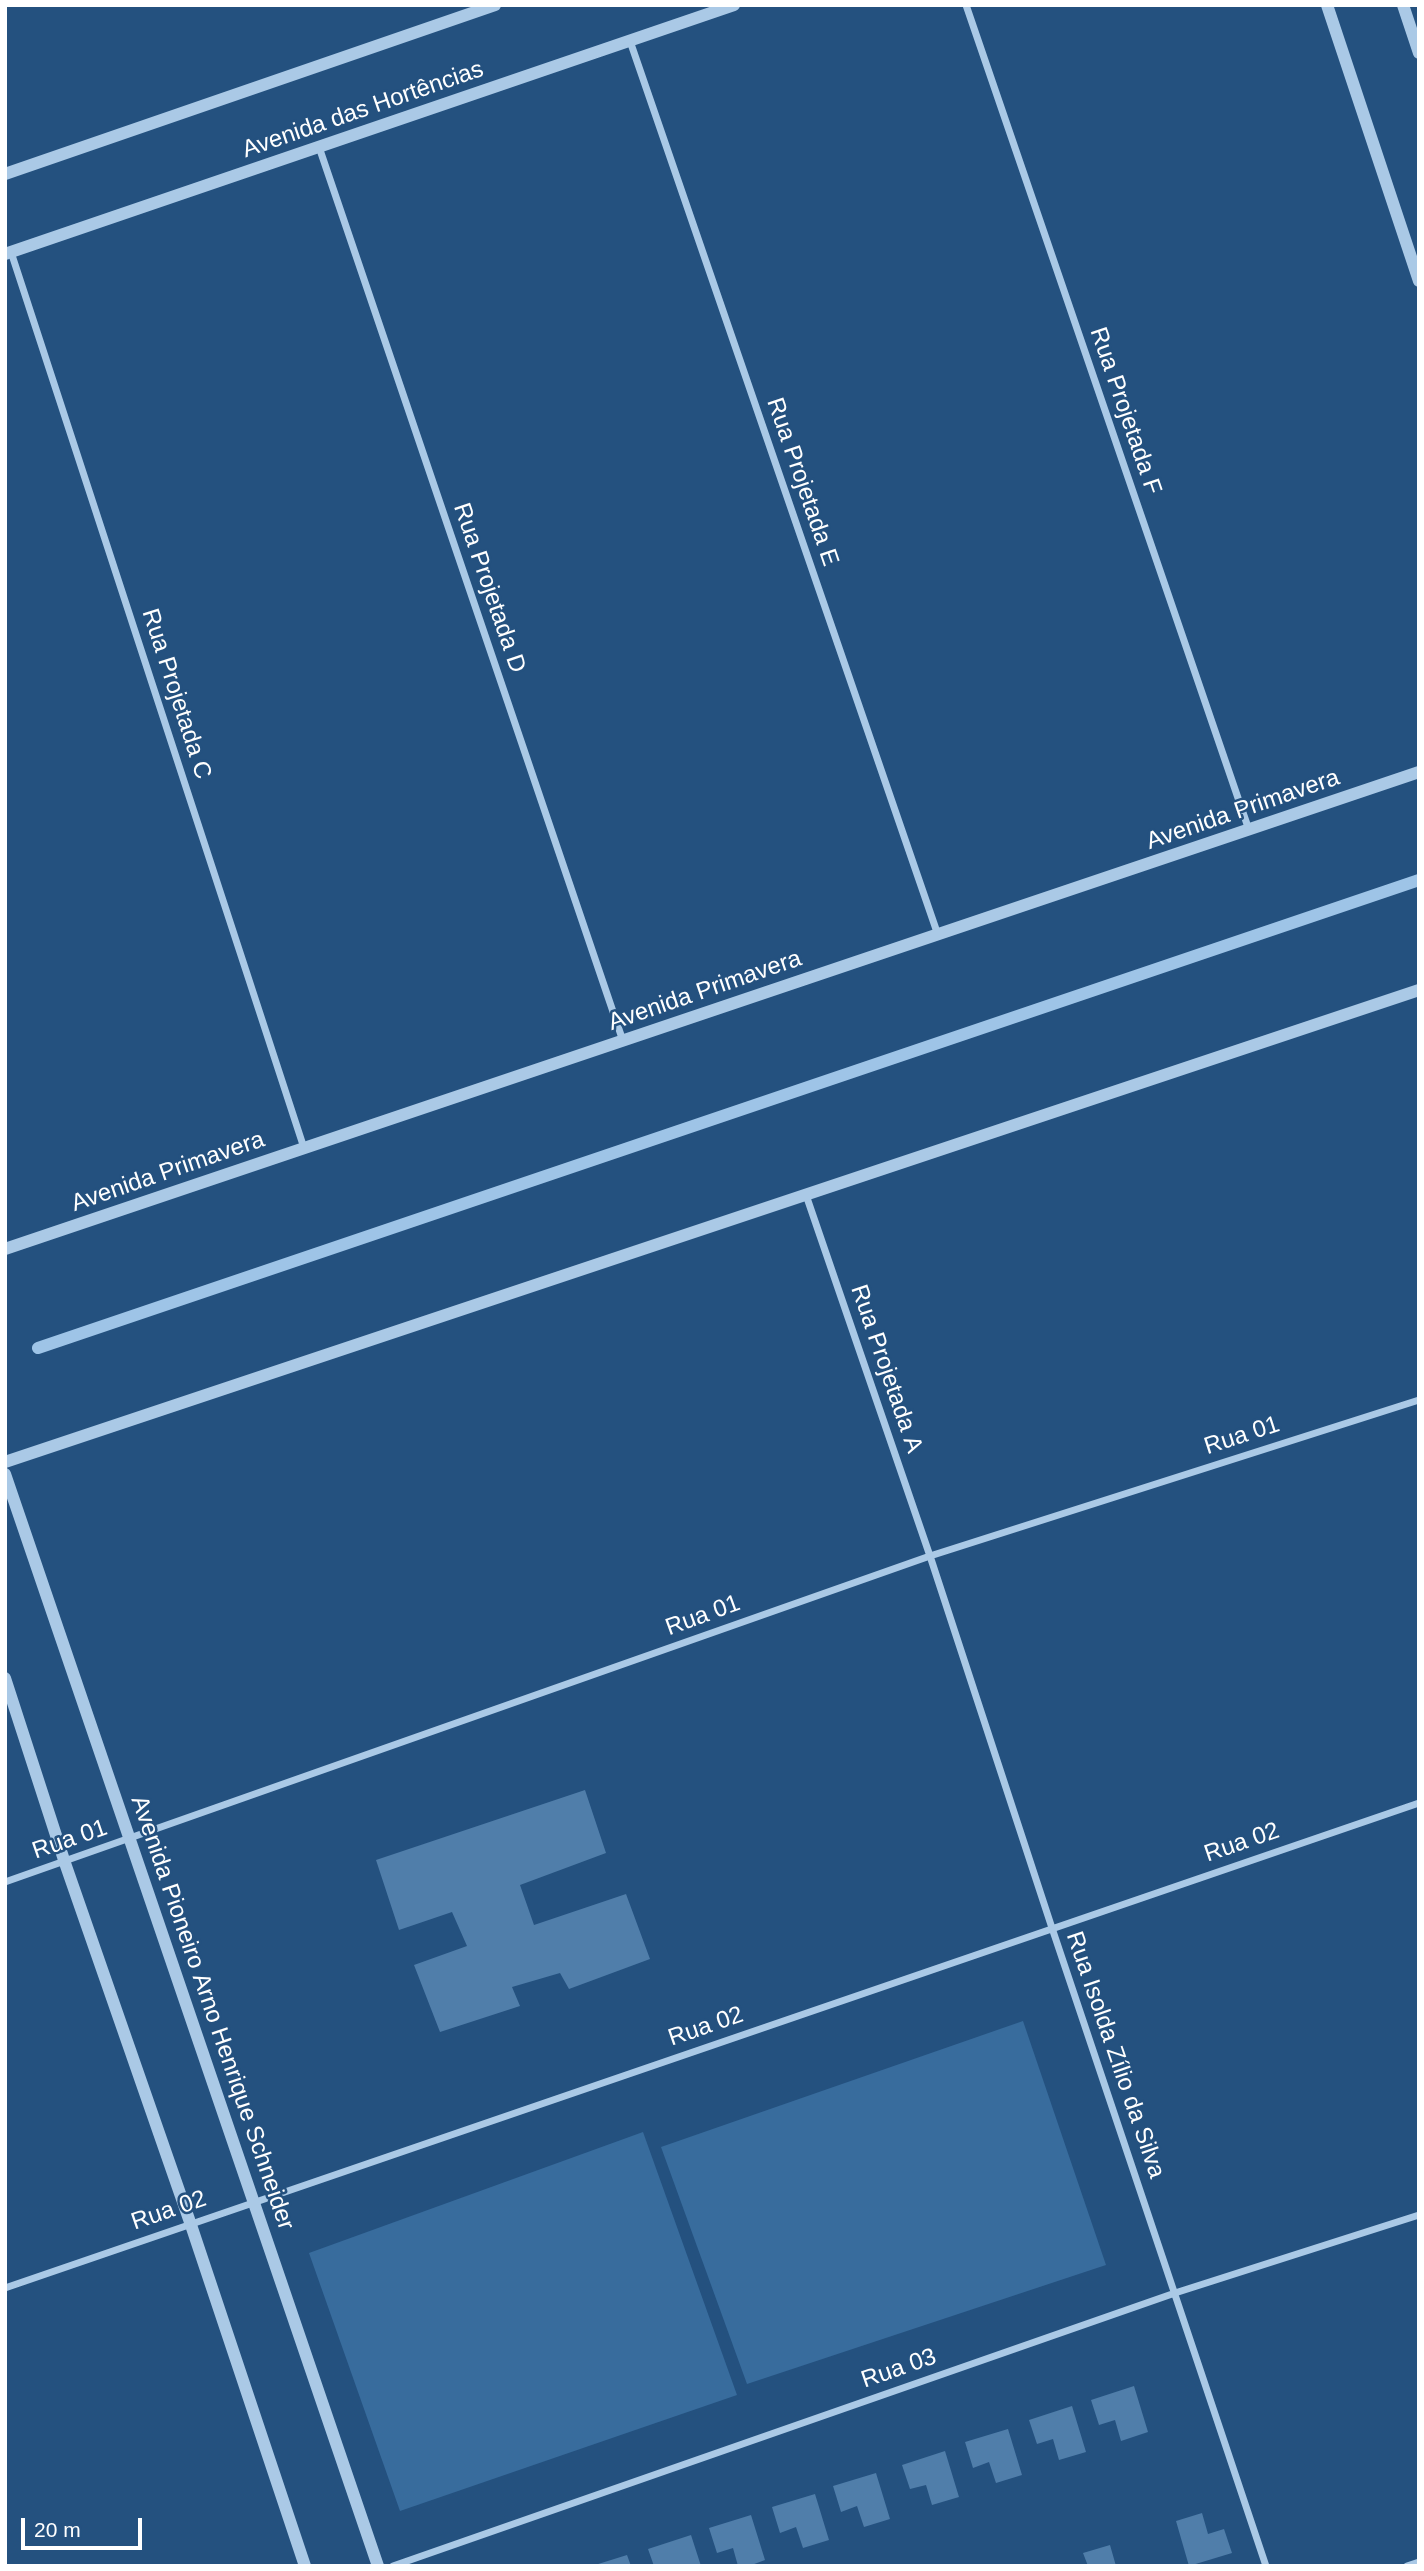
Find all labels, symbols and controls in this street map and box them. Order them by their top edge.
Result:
street label: Avenida das Hortências [239,55,487,165]
street label: Rua Projetada F [1083,324,1167,498]
street label: Rua Projetada E [760,394,844,570]
street label: Rua Projetada D [447,499,531,677]
street label: Rua Projetada C [135,605,217,783]
street label: Avenida Primavera [1143,763,1343,857]
street label: Avenida Primavera [605,944,805,1038]
street label: Avenida Primavera [68,1125,268,1219]
street label: Rua Projetada A [844,1281,928,1457]
street label: Rua 01 [1201,1410,1283,1462]
street label: Rua 01 [662,1589,744,1643]
street label: Avenida Pioneiro Arno Henrique Schneider [124,1792,300,2234]
street label: Rua 01 [29,1814,111,1866]
street label: Rua 02 [1201,1817,1283,1869]
street label: Rua Isolda Zílio da Silva [1059,1928,1171,2182]
street label: Rua 02 [665,2001,747,2053]
street label: Rua 02 [128,2185,210,2237]
street label: Rua 03 [858,2343,940,2395]
scale bar [24,2504,145,2548]
text: 20 m [34,2518,81,2541]

